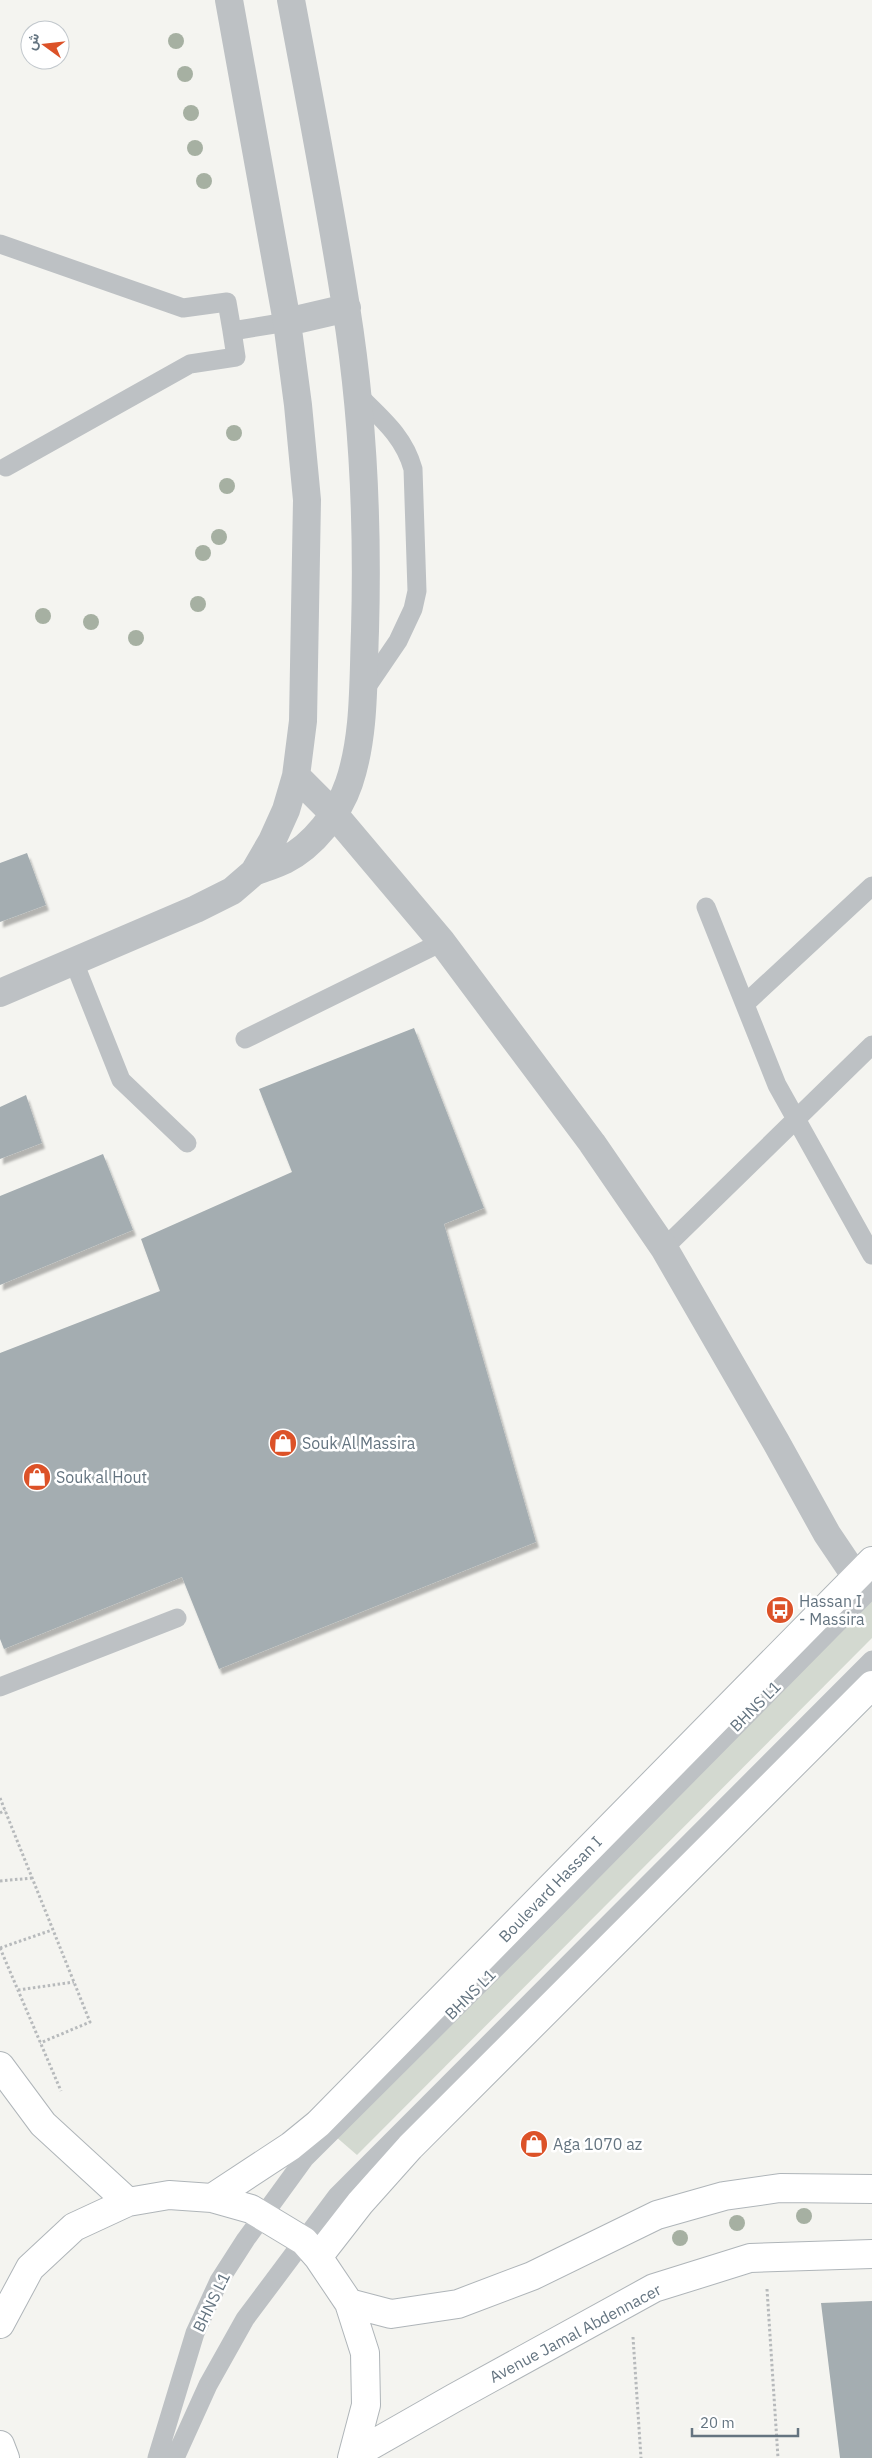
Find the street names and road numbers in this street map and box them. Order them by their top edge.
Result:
street label: BHNS L1 [725,1676,785,1736]
street label: Boulevard Hassan I [494,1832,606,1946]
street label: BHNS L1 [440,1964,500,2024]
street label: BHNS L1 [188,2269,234,2335]
street label: Avenue Jamal Abdennacer [486,2279,664,2387]

